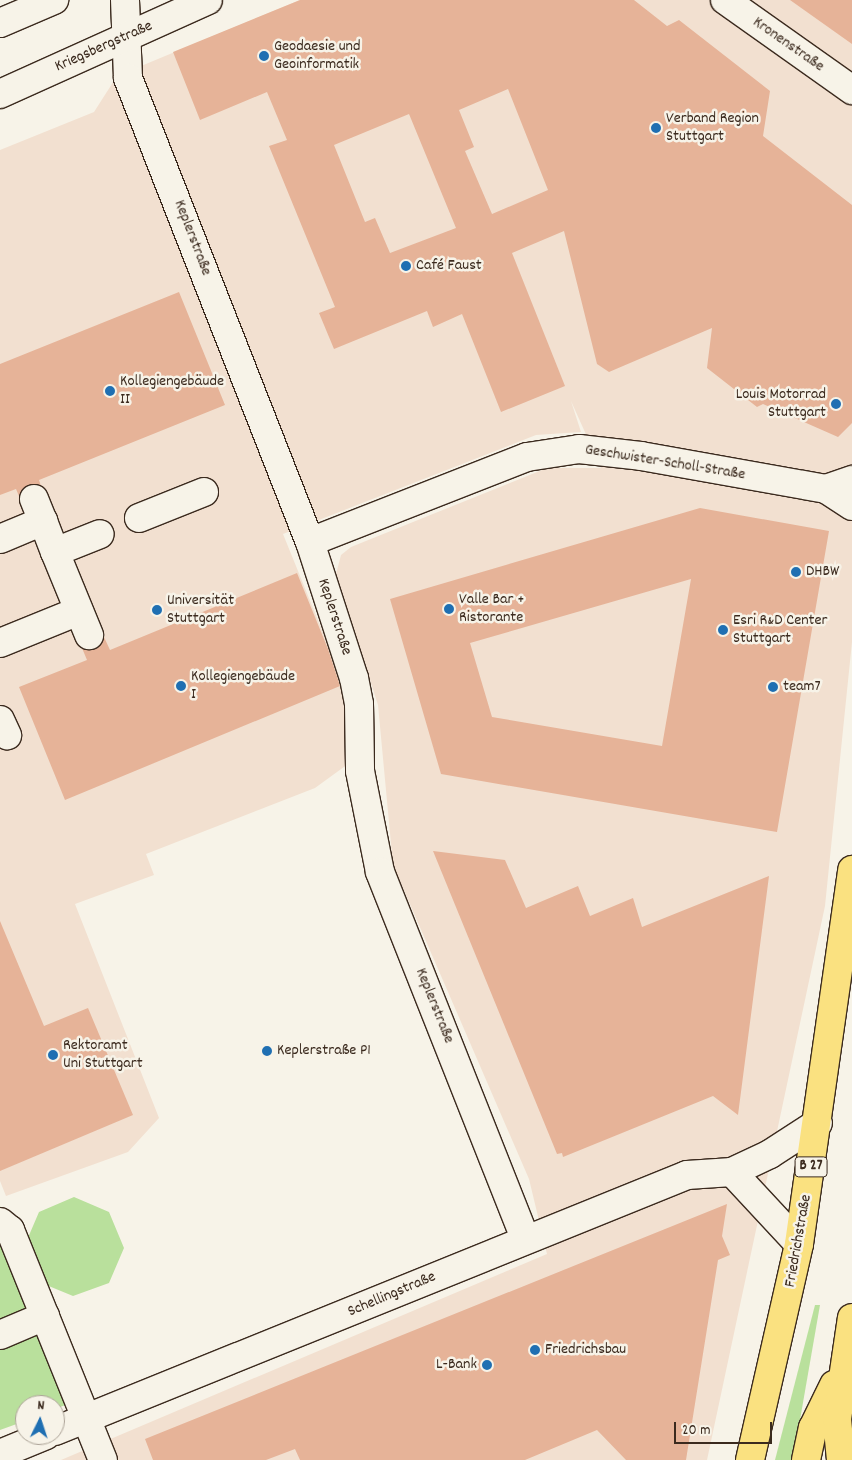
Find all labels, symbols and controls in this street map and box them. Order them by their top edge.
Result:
street label: Kronenstraße [749,13,827,77]
street label: Kriegsbergstraße [52,17,156,77]
place label: Geodaesie und Geoinformatik [274,37,360,75]
marker: Geodaesie und Geoinformatik [258,50,270,62]
place label: Verband Region Stuttgart [666,109,759,147]
marker: Verband Region Stuttgart [650,122,662,134]
street label: Keplerstraße [169,198,215,278]
place label: Café Faust [416,256,482,276]
marker: Café Faust [400,260,412,272]
place label: Kollegiengebäude II [120,372,224,410]
marker: Kollegiengebäude II [104,385,116,397]
place label: Louis Motorrad Stuttgart [736,385,826,423]
marker: Louis Motorrad Stuttgart [830,398,842,410]
street label: Geschwister-Scholl-Straße [583,441,747,485]
place label: DHBW [806,562,839,582]
marker: DHBW [790,566,802,578]
street label: Keplerstraße [313,576,355,658]
place label: Valle Bar + Ristorante [459,590,524,628]
place label: Universität Stuttgart [167,591,234,629]
marker: Valle Bar + Ristorante [443,603,455,615]
marker: Universität Stuttgart [151,604,163,616]
place label: Esri R&D Center Stuttgart [733,611,827,649]
marker: Esri R&D Center Stuttgart [717,624,729,636]
place label: Kollegiengebäude I [191,667,295,705]
place label: team7 [783,677,821,697]
marker: Kollegiengebäude I [175,680,187,692]
marker: team7 [767,681,779,693]
street label: Keplerstraße [410,966,458,1046]
place label: Rektoramt Uni Stuttgart [63,1036,143,1074]
place label: Keplerstraße P1 [277,1041,371,1061]
marker: Keplerstraße P1 [261,1045,273,1057]
marker: Rektoramt Uni Stuttgart [47,1049,59,1061]
road number: B 27 [794,1154,828,1180]
street label: Friedrichstraße [781,1193,817,1289]
street label: Schellingstraße [345,1268,439,1322]
place label: Friedrichsbau [545,1340,626,1360]
marker: Friedrichsbau [529,1344,541,1356]
place label: L-Bank [436,1355,477,1375]
marker: L-Bank [481,1359,493,1371]
north arrow [15,1395,65,1445]
text: N [37,1396,45,1416]
scale bar [677,1412,774,1444]
text: 20 m [682,1420,710,1442]

